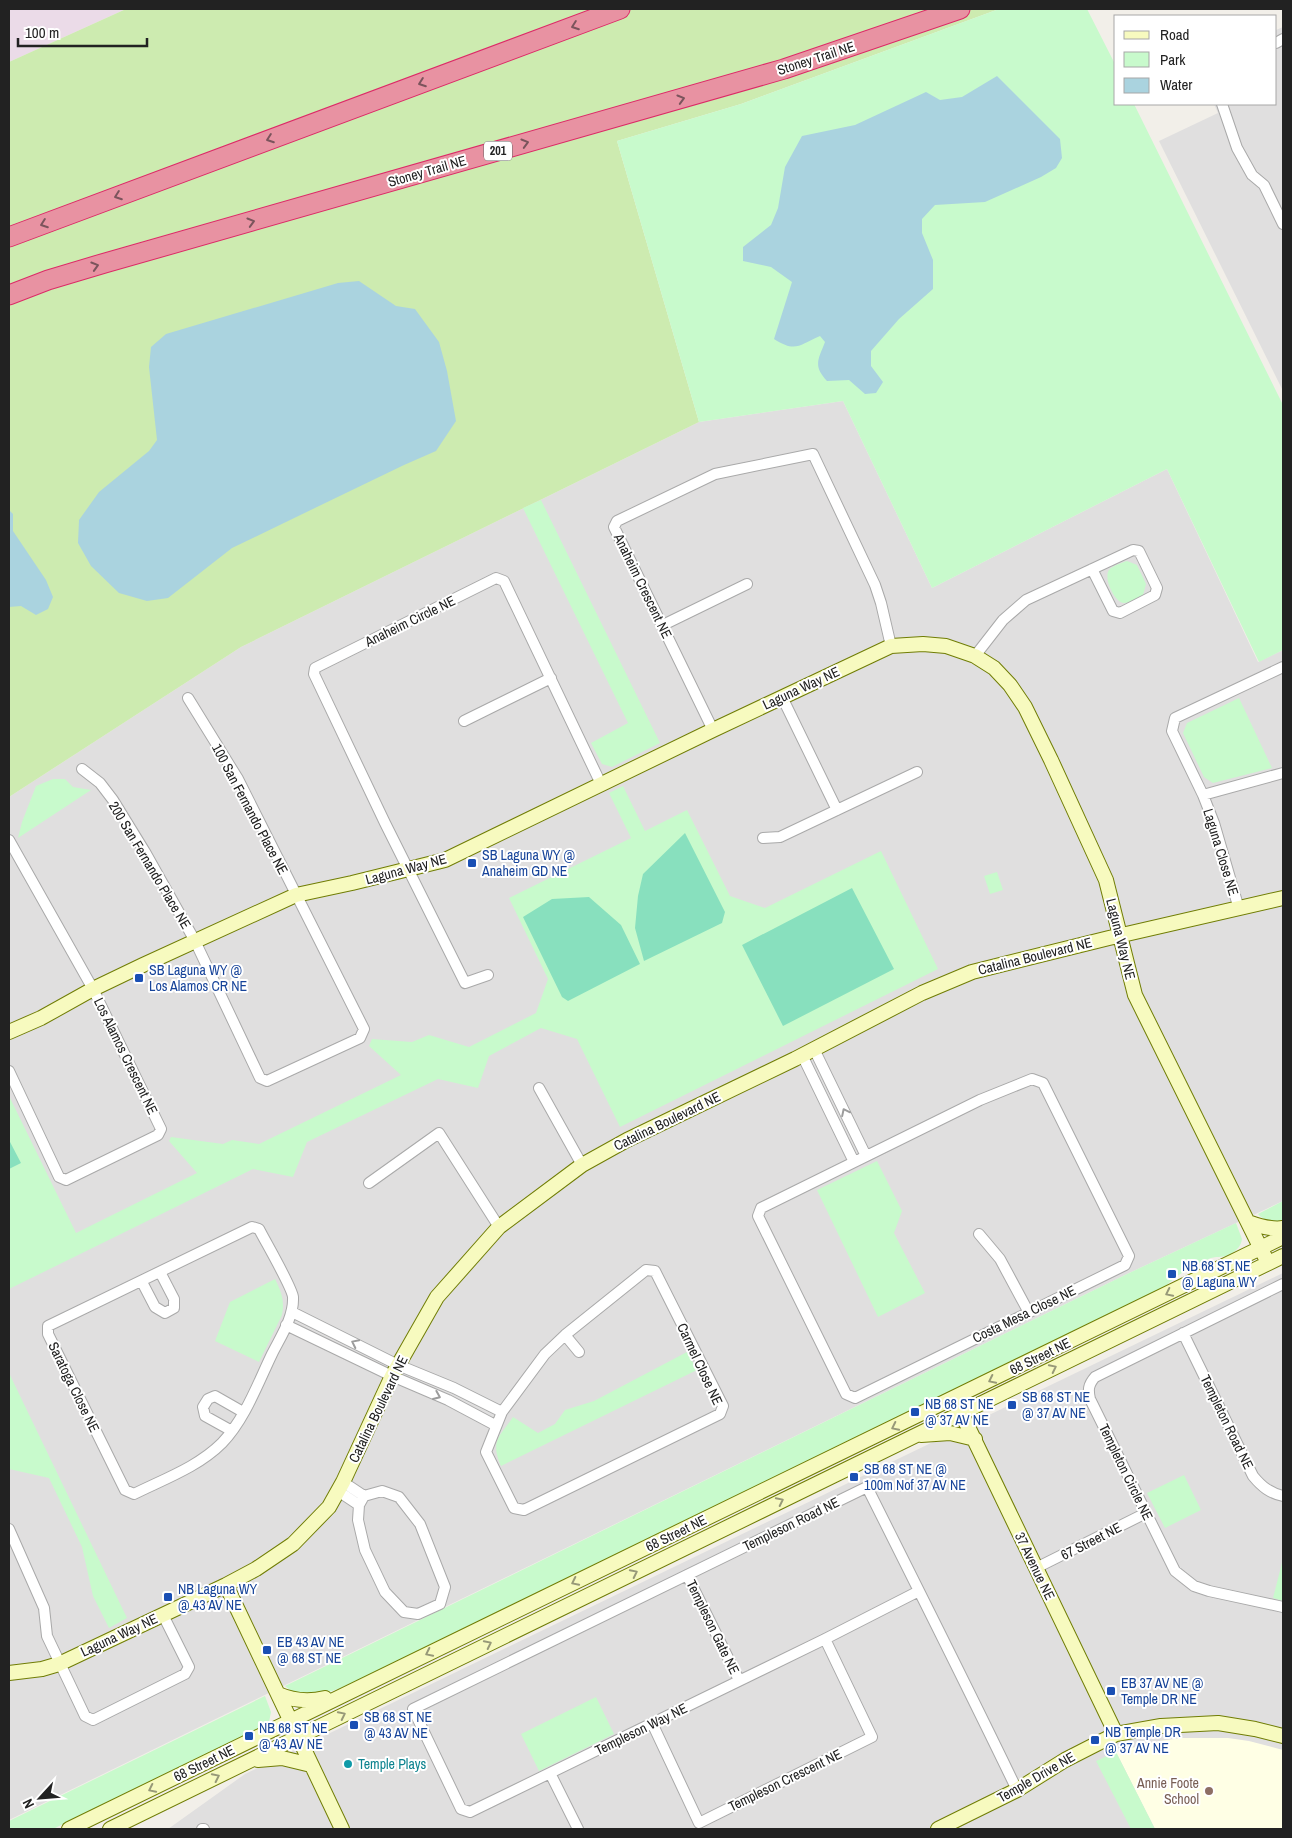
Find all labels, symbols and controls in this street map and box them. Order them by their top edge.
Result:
scale bar [18,15,146,47]
legend [1114,15,1277,105]
one-way arrow [571,20,579,30]
text: 100 m [25,22,59,43]
text: Road [1160,24,1189,45]
street label: Stoney Trail NE [775,37,857,79]
text: Park [1160,49,1186,70]
text: Water [1160,74,1192,95]
one-way arrow [418,77,427,87]
one-way arrow [677,94,685,104]
one-way arrow [266,133,275,144]
one-way arrow [520,139,528,149]
road number: 201 [484,142,512,160]
street label: Stoney Trail NE [386,151,468,191]
one-way arrow [114,190,123,200]
one-way arrow [246,217,254,227]
one-way arrow [40,218,48,228]
one-way arrow [90,262,98,272]
street label: Anaheim Crescent NE [609,530,676,641]
street label: Anaheim Circle NE [361,591,458,651]
street label: Laguna Way NE [759,662,843,714]
street label: 100 San Fernando Place NE [208,740,292,878]
street label: 200 San Fernando Place NE [105,798,195,932]
street label: Laguna Close NE [1199,806,1243,898]
place label: SB Laguna WY @ Anaheim GD NE [481,846,575,880]
street label: Laguna Way NE [363,850,449,888]
marker: SB Laguna WY @ Anaheim GD NE [466,857,478,869]
street label: Laguna Way NE [1102,896,1140,982]
street label: Catalina Boulevard NE [976,933,1094,979]
place label: SB Laguna WY @ Los Alamos CR NE [149,961,247,995]
marker: SB Laguna WY @ Los Alamos CR NE [133,972,145,984]
street label: Los Alamos Crescent NE [90,995,162,1117]
street label: Catalina Boulevard NE [611,1087,723,1155]
one-way arrow [840,1108,851,1117]
place label: NB 68 ST NE @ Laguna WY [1182,1257,1257,1291]
marker: NB 68 ST NE @ Laguna WY [1166,1268,1178,1280]
street label: Costa Mesa Close NE [969,1281,1079,1347]
one-way arrow [1166,1287,1175,1297]
street label: Carmel Close NE [673,1320,727,1408]
street label: 68 Street NE [1007,1334,1073,1378]
street label: Saratoga Close NE [44,1339,104,1435]
one-way arrow [351,1340,360,1350]
street label: Catalina Boulevard NE [344,1353,412,1465]
one-way arrow [1048,1364,1057,1374]
street label: Templeton Road NE [1196,1372,1258,1472]
one-way arrow [988,1374,997,1384]
place label: SB 68 ST NE @ 37 AV NE [1022,1388,1090,1422]
one-way arrow [432,1389,441,1400]
place label: NB 68 ST NE @ 37 AV NE [925,1395,994,1429]
marker: SB 68 ST NE @ 37 AV NE [1006,1399,1018,1411]
marker: NB 68 ST NE @ 37 AV NE [909,1406,921,1418]
one-way arrow [891,1421,900,1431]
street label: Templeton Circle NE [1095,1421,1157,1523]
place label: SB 68 ST NE @ 100m Nof 37 AV NE [864,1460,966,1494]
marker: SB 68 ST NE @ 100m Nof 37 AV NE [848,1471,860,1483]
street label: Templeson Road NE [740,1493,842,1555]
one-way arrow [775,1497,784,1507]
street label: 68 Street NE [643,1511,709,1555]
street label: 67 Street NE [1058,1518,1124,1564]
street label: 37 Avenue NE [1011,1529,1059,1603]
one-way arrow [628,1569,637,1579]
one-way arrow [572,1576,581,1586]
street label: Templeson Gate NE [682,1577,744,1677]
place label: NB Laguna WY @ 43 AV NE [178,1580,257,1614]
marker: NB Laguna WY @ 43 AV NE [162,1591,174,1603]
street label: Laguna Way NE [77,1609,161,1661]
place label: EB 43 AV NE @ 68 ST NE [277,1633,344,1667]
one-way arrow [482,1640,491,1650]
marker: EB 43 AV NE @ 68 ST NE [261,1644,273,1656]
one-way arrow [425,1647,434,1657]
place label: EB 37 AV NE @ Temple DR NE [1121,1674,1203,1708]
marker: EB 37 AV NE @ Temple DR NE [1105,1685,1117,1697]
street label: Templeson Way NE [592,1699,690,1759]
place label: SB 68 ST NE @ 43 AV NE [364,1708,432,1742]
one-way arrow [336,1711,345,1721]
place label: NB 68 ST NE @ 43 AV NE [259,1719,328,1753]
marker: SB 68 ST NE @ 43 AV NE [348,1719,360,1731]
place label: NB Temple DR @ 37 AV NE [1105,1723,1181,1757]
marker: NB 68 ST NE @ 43 AV NE [243,1730,255,1742]
marker: NB Temple DR @ 37 AV NE [1089,1734,1101,1746]
street label: 68 Street NE [171,1741,237,1785]
street label: Templeson Crescent NE [725,1745,845,1815]
street label: Temple Drive NE [994,1748,1078,1806]
place label: Temple Plays [358,1755,427,1773]
marker: Temple Plays [342,1758,354,1770]
north arrow [15,1773,65,1823]
one-way arrow [211,1773,220,1783]
place label: Annie Foote School [1136,1774,1199,1808]
one-way arrow [149,1782,158,1792]
marker: Annie Foote School [1203,1785,1215,1797]
text: N [18,1796,38,1811]

